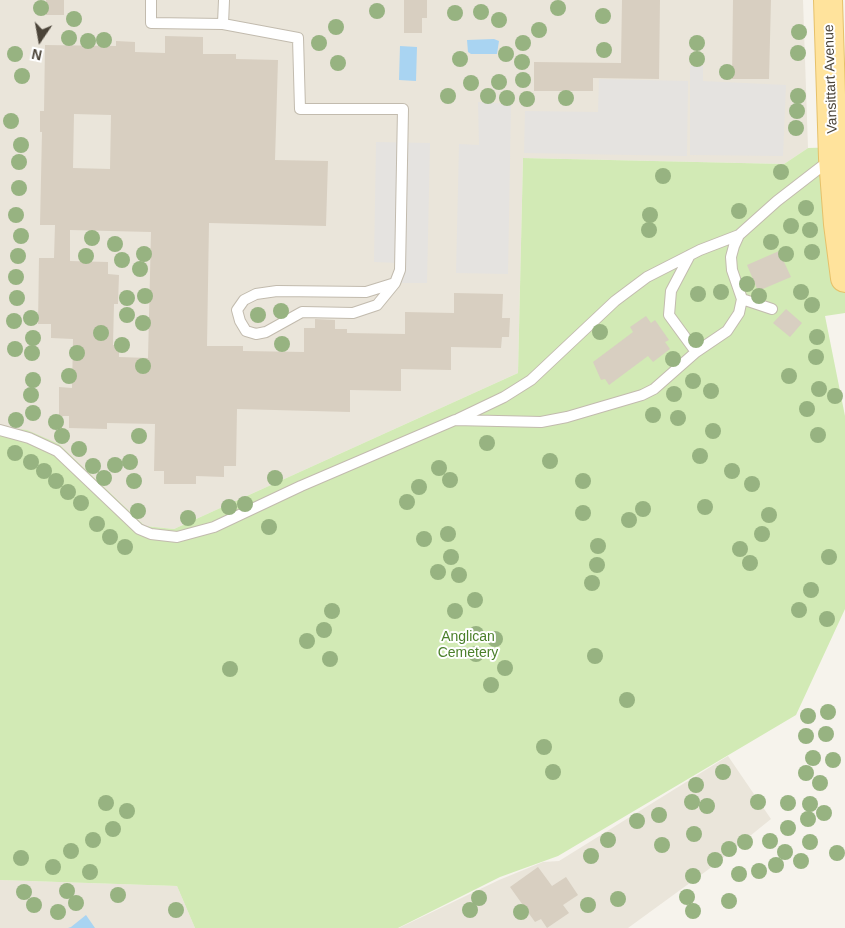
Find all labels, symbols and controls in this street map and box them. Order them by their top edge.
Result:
north arrow [15,15,65,65]
street label: Vansittart Avenue [821,24,841,134]
text: N [30,46,43,64]
park label: Anglican Cemetery [438,629,498,662]

